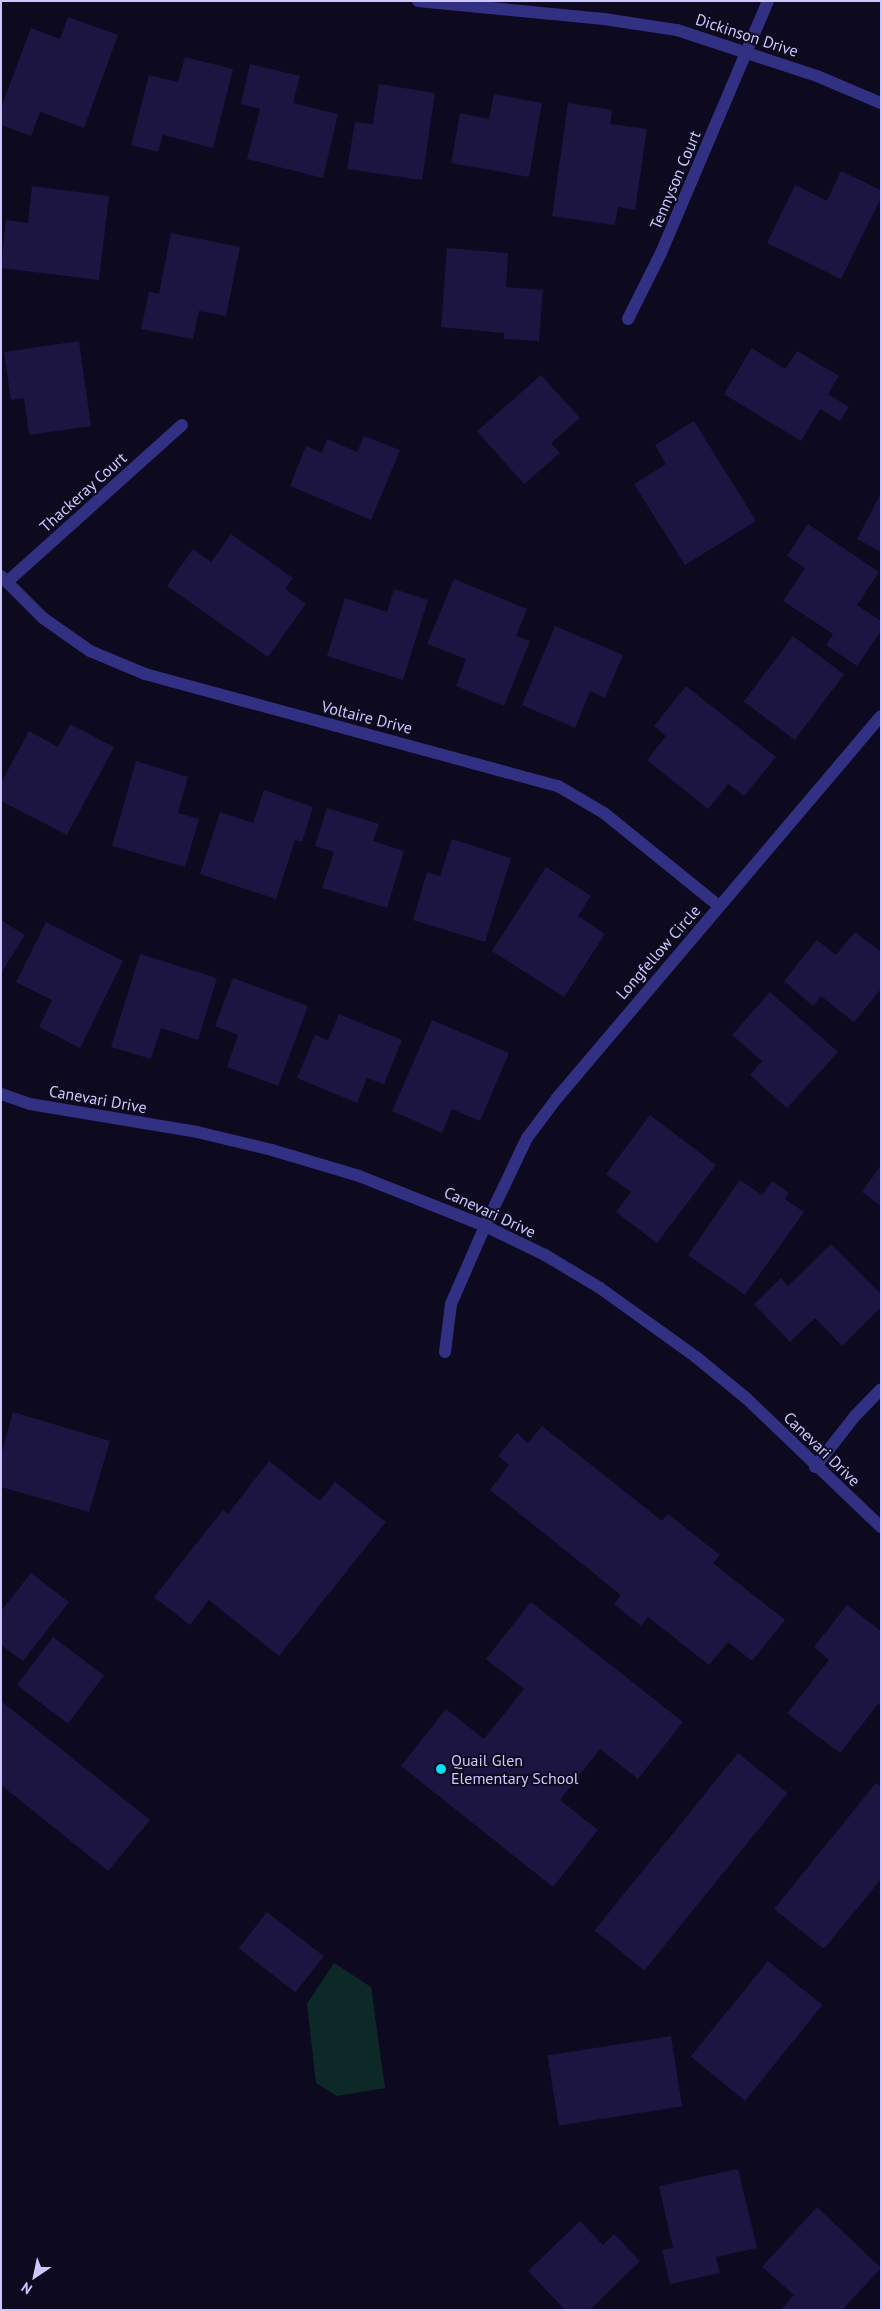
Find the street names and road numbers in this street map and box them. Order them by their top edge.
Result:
street label: Dickinson Drive [693,9,801,61]
street label: Tennyson Court [646,128,704,232]
street label: Thackeray Court [35,448,131,536]
street label: Voltaire Drive [320,696,414,738]
street label: Longfellow Circle [612,901,704,1003]
street label: Canevari Drive [48,1081,148,1117]
street label: Canevari Drive [441,1182,539,1242]
street label: Canevari Drive [780,1408,864,1490]

